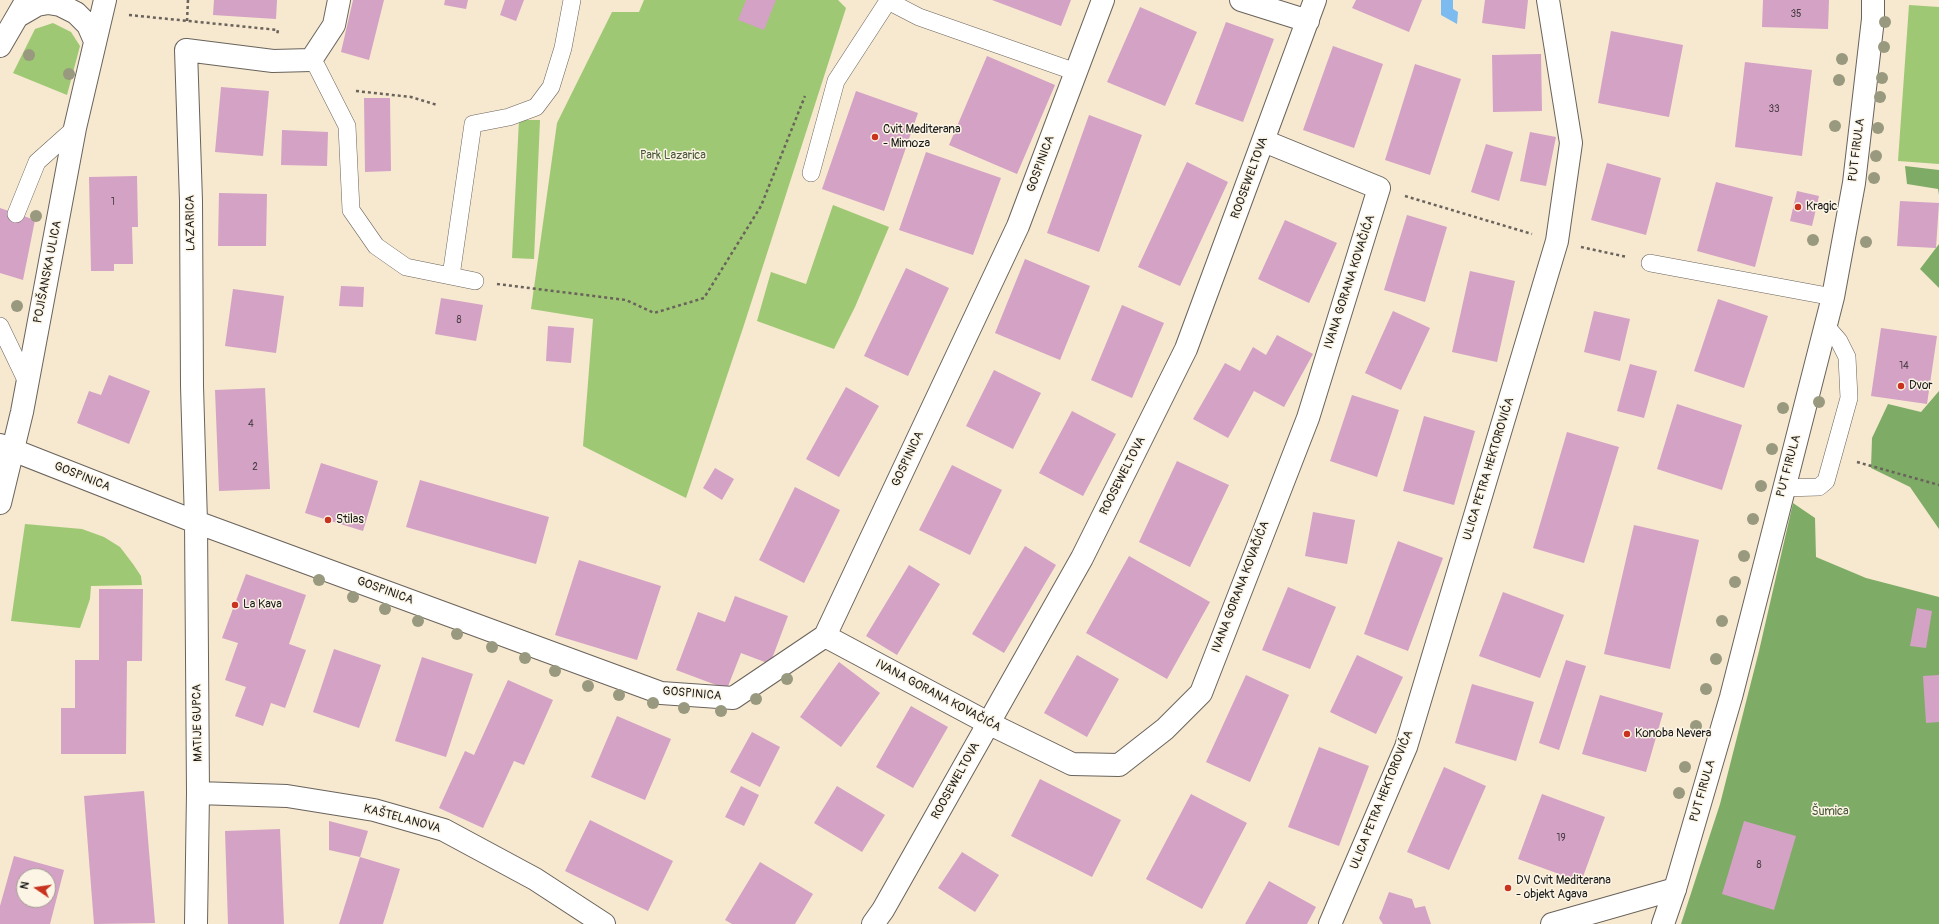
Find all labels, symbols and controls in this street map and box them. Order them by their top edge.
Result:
house number: 35 [1791,8,1801,20]
house number: 33 [1768,103,1780,115]
street label: PUT FIRULA [1846,117,1868,183]
place label: Cvit Mediterana - Mimoza [883,123,961,151]
marker: Cvit Mediterana - Mimoza [870,132,880,142]
street label: GOSPINICA [1024,134,1058,194]
street label: ROOSEWELTOVA [1229,135,1271,221]
park label: Park Lazarica [640,149,706,163]
street label: LAZARICA [183,195,199,251]
house number: 1 [111,196,115,208]
place label: Kragic [1806,200,1837,214]
marker: Kragic [1793,202,1803,212]
street label: IVANA GORANA KOVAČIĆA [1322,213,1378,351]
street label: POJIŠANSKA ULICA [31,219,65,325]
house number: 8 [456,314,462,326]
house number: 14 [1899,360,1909,372]
place label: Dvor [1909,379,1933,393]
marker: Dvor [1896,381,1906,391]
street label: ULICA PETRA HEKTOROVIĆA [1460,396,1518,542]
house number: 4 [248,418,254,430]
street label: GOSPINICA [889,429,927,489]
street label: PUT FIRULA [1774,433,1804,499]
street label: ROOSEWELTOVA [1097,434,1149,518]
street label: GOSPINICA [52,459,112,495]
house number: 2 [252,461,258,473]
place label: Stilas [336,513,364,527]
marker: Stilas [323,515,333,525]
street label: IVANA GORANA KOVAČIĆA [1209,519,1273,655]
street label: GOSPINICA [355,574,415,608]
place label: La Kava [243,598,282,612]
marker: La Kava [230,600,240,610]
street label: IVANA GORANA KOVAČIĆA [873,657,1003,735]
street label: MATIJE GUPCA [190,684,206,762]
street label: GOSPINICA [662,684,722,704]
place label: Konoba Nevera [1635,727,1711,741]
street label: ULICA PETRA HEKTOROVIĆA [1347,728,1417,872]
marker: Konoba Nevera [1622,729,1632,739]
street label: ROOSEWELTOVA [929,740,983,822]
street label: PUT FIRULA [1687,758,1719,824]
street label: KAŠTELANOVA [362,802,442,836]
park label: Šumica [1811,805,1849,819]
house number: 19 [1556,832,1566,844]
house number: 8 [1756,859,1762,871]
north arrow [16,868,56,908]
place label: DV Cvit Mediterana - objekt Agava [1516,874,1611,902]
text: N [18,880,32,890]
marker: DV Cvit Mediterana - objekt Agava [1503,883,1513,893]

